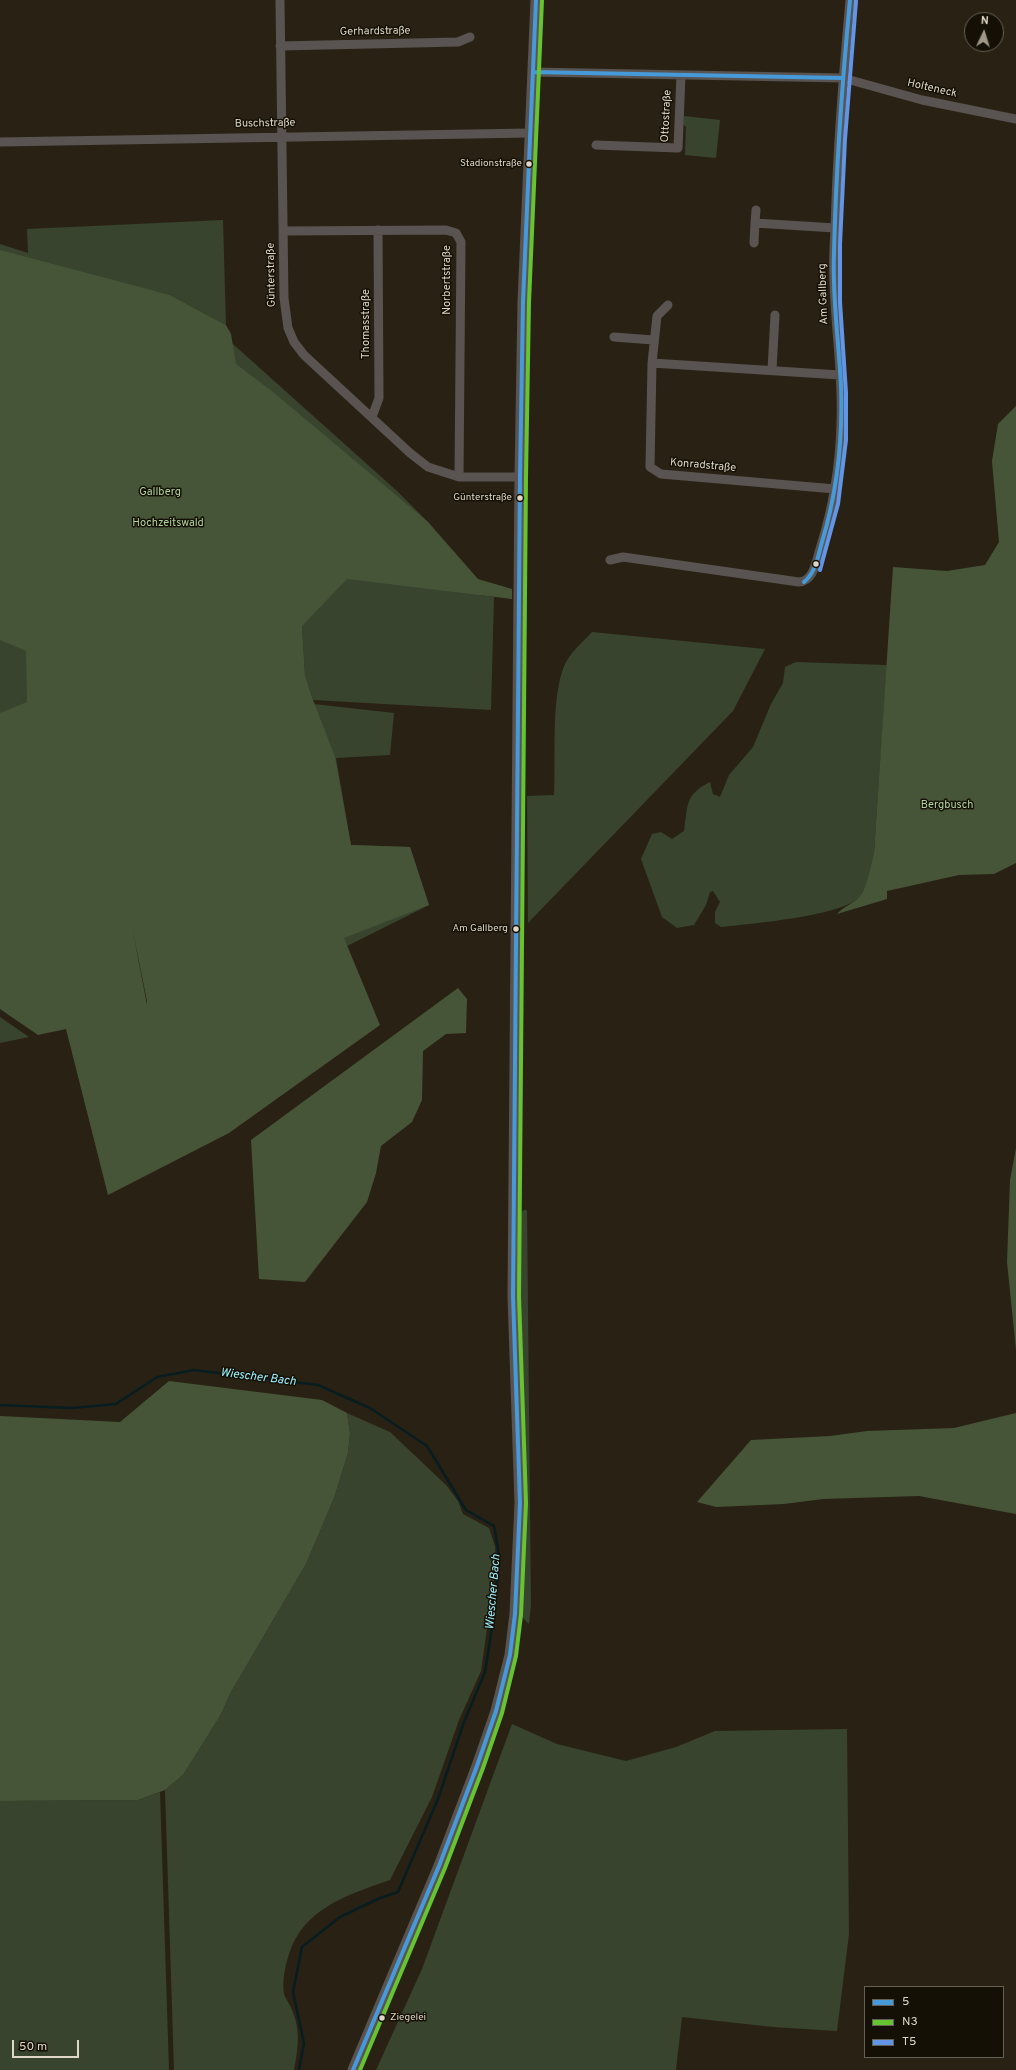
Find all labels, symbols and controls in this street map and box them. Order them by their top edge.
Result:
north arrow [964,12,1004,52]
text: N [980,14,989,28]
street label: Gerhardstraße [339,25,411,39]
street label: Holteneck [906,77,958,101]
street label: Ottostraße [659,89,675,143]
street label: Buschstraße [235,117,295,131]
place label: Stadionstraße [460,158,522,170]
marker: Stadionstraße [524,159,534,169]
street label: Günterstraße [265,243,279,307]
street label: Norbertstraße [441,245,455,315]
street label: Am Gallberg [816,263,832,325]
street label: Thomasstraße [360,289,374,359]
street label: Konradstraße [669,457,737,475]
park label: Gallberg [139,486,181,500]
place label: Günterstraße [453,492,512,504]
marker: Günterstraße [515,493,525,503]
park label: Hochzeitswald [132,517,204,531]
unlabelled marker [811,559,821,569]
park label: Bergbusch [921,799,973,813]
place label: Am Gallberg [452,923,508,935]
marker: Am Gallberg [511,924,521,934]
water label: Wiescher Bach [219,1366,297,1390]
water label: Wiescher Bach [484,1554,504,1630]
legend [864,1986,1004,2058]
text: 5 [902,1994,909,2010]
place label: Ziegelei [390,2012,426,2024]
marker: Ziegelei [377,2013,387,2023]
text: N3 [902,2014,918,2030]
scale bar [14,2032,81,2058]
text: T5 [902,2034,916,2050]
text: 50 m [19,2039,47,2055]

